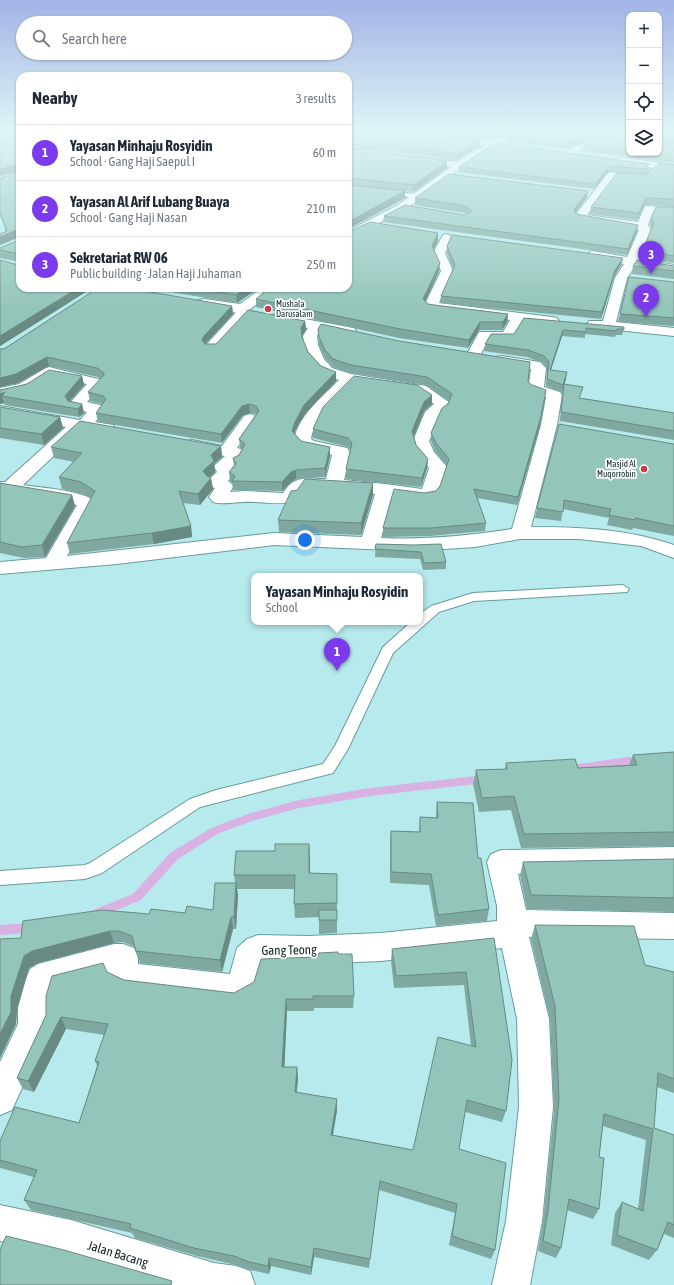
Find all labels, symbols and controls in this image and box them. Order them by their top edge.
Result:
map controls [626,12,662,156]
button: + [626,12,662,48]
search box [16,16,352,60]
icon: search [30,27,52,49]
text: Search here [62,30,127,47]
button: − [626,48,662,84]
button: locate [626,84,662,120]
text: Nearby [32,88,78,108]
text: 3 results [296,91,336,106]
button: layers [626,120,662,156]
text: Yayasan Minhaju Rosyidin [70,137,212,154]
text: 1 [42,145,48,160]
text: 60 m [313,145,336,160]
text: School · Gang Haji Saepul I [70,154,195,169]
text: Yayasan Al Arif Lubang Buaya [70,193,229,210]
text: 2 [42,201,48,216]
text: 210 m [307,201,336,216]
text: School · Gang Haji Nasan [70,210,187,225]
pin: 3 [638,241,664,274]
text: Sekretariat RW 06 [70,249,168,266]
text: 3 [42,257,48,272]
text: 250 m [307,257,336,272]
text: Public building · Jalan Haji Juhaman [70,266,242,281]
pin: 2 [633,284,659,317]
place label: Mushala Darusalam [276,299,313,319]
marker: Mushala Darusalam [263,304,273,314]
place label: Masjid Al Muqorrobin [597,459,637,479]
marker: Masjid Al Muqorrobin [639,464,649,474]
your location [295,530,315,550]
popup [251,573,423,625]
text: Yayasan Minhaju Rosyidin [266,583,408,600]
text: School [266,600,298,615]
pin: 1 [324,638,350,671]
street label: Gang Teong [261,942,317,958]
street label: Jalan Bacang [86,1238,151,1270]

